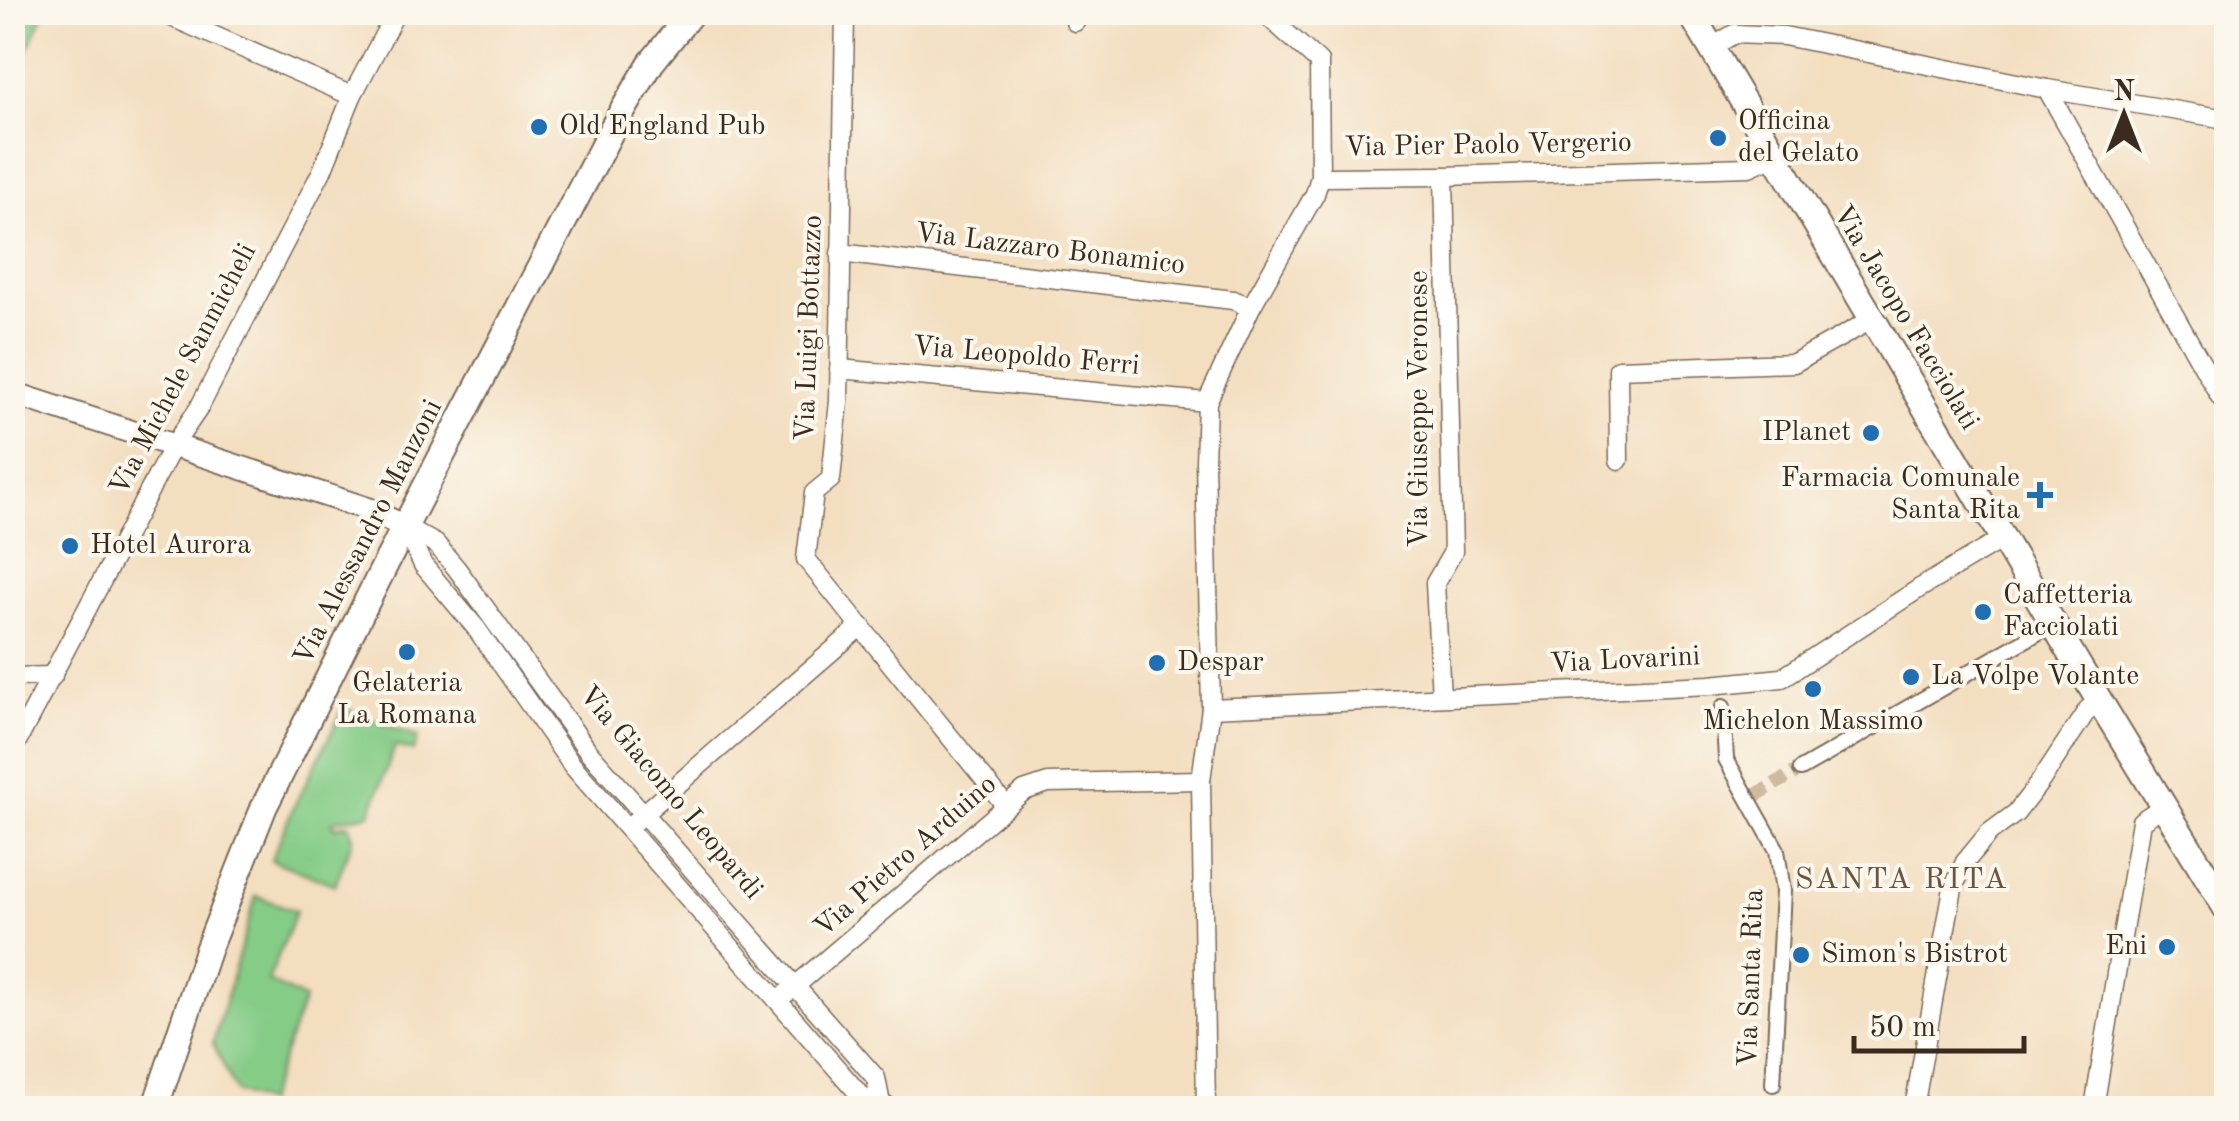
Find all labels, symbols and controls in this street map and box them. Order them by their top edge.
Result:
north arrow [2074,65,2174,165]
text: N [2113,79,2135,107]
place label: Officina del Gelato [1738,108,1859,168]
place label: Old England Pub [559,113,765,141]
marker: Old England Pub [528,116,550,138]
marker: Officina del Gelato [1707,127,1729,149]
street label: Via Pier Paolo Vergerio [1344,129,1632,163]
street label: Via Jacopo Facciolati [1827,201,1983,435]
street label: Via Luigi Bottazzo [792,214,828,442]
street label: Via Lazzaro Bonamico [913,220,1187,280]
street label: Via Michele Sanmicheli [106,239,262,501]
street label: Via Giuseppe Veronese [1406,270,1434,548]
street label: Via Leopoldo Ferri [911,333,1141,381]
street label: Via Alessandro Manzoni [290,396,448,670]
place label: IPlanet [1762,419,1851,447]
marker: IPlanet [1860,422,1882,444]
place label: Farmacia Comunale Santa Rita [1781,465,2020,525]
marker: Farmacia Comunale Santa Rita [2029,484,2051,506]
place label: Hotel Aurora [90,532,251,560]
marker: Hotel Aurora [59,535,81,557]
place label: Caffetteria Facciolati [2003,582,2132,642]
marker: Caffetteria Facciolati [1972,601,1994,623]
marker: Gelateria La Romana [396,641,418,663]
street label: Via Lovarini [1549,643,1701,679]
place label: Despar [1177,649,1264,677]
marker: Despar [1146,652,1168,674]
place label: La Volpe Volante [1931,663,2139,691]
marker: La Volpe Volante [1900,666,1922,688]
place label: Gelateria La Romana [337,670,477,730]
marker: Michelon Massimo [1802,678,1824,700]
street label: Via Giacomo Leopardi [573,681,767,905]
place label: Michelon Massimo [1702,708,1924,736]
street label: Via Pietro Arduino [810,771,1002,943]
district label: SANTA RITA [1795,865,2009,895]
street label: Via Santa Rita [1735,888,1769,1068]
place label: Eni [2105,933,2147,961]
marker: Eni [2156,936,2178,958]
place label: Simon's Bistrot [1821,941,2008,969]
marker: Simon's Bistrot [1790,944,1812,966]
scale bar [1854,991,2024,1053]
text: 50 m [1869,1013,1936,1043]

